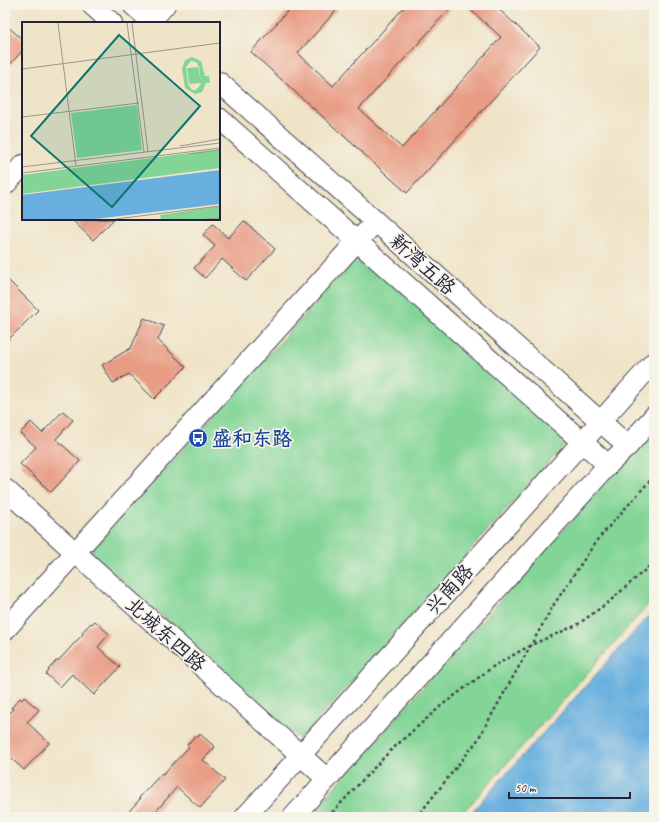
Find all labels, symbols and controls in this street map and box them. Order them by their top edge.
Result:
inset map [22,22,220,220]
street label: 新湾五路 [385,228,461,301]
place label: 盛和东路 [212,426,292,451]
bus stop icon: 盛和东路 [187,427,209,449]
street label: 兴南路 [420,558,479,620]
street label: 北城东四路 [120,592,212,678]
scale bar [509,774,630,800]
text: 50 m [515,780,537,796]

